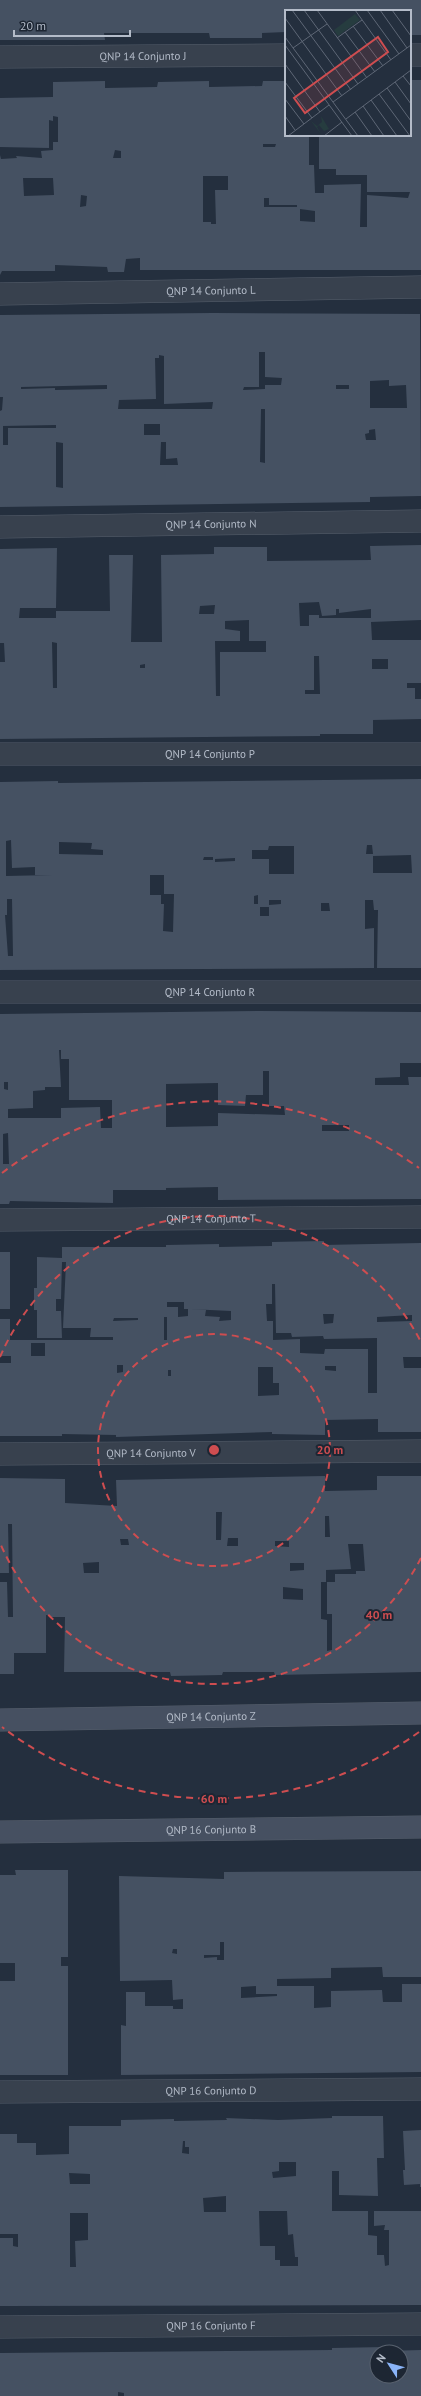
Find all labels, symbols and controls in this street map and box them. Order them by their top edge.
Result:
inset map [285,10,411,136]
scale bar [14,12,130,38]
text: 20 m [20,18,46,33]
street label: QNP 14 Conjunto J [99,49,187,63]
street label: QNP 14 Conjunto L [166,283,256,298]
street label: QNP 14 Conjunto N [165,516,257,532]
street label: QNP 14 Conjunto P [165,747,255,761]
street label: QNP 14 Conjunto R [165,985,256,999]
street label: QNP 14 Conjunto T [166,1211,256,1226]
text: 20 m [317,1442,343,1457]
centre of rings [207,1443,221,1457]
street label: QNP 14 Conjunto V [106,1446,197,1460]
text: 40 m [366,1607,392,1622]
street label: QNP 14 Conjunto Z [166,1709,256,1724]
text: 60 m [201,1791,227,1806]
street label: QNP 16 Conjunto B [166,1822,256,1837]
street label: QNP 16 Conjunto D [165,2083,257,2098]
street label: QNP 16 Conjunto F [166,2318,256,2333]
north arrow [369,2344,409,2384]
text: N [373,2351,389,2365]

